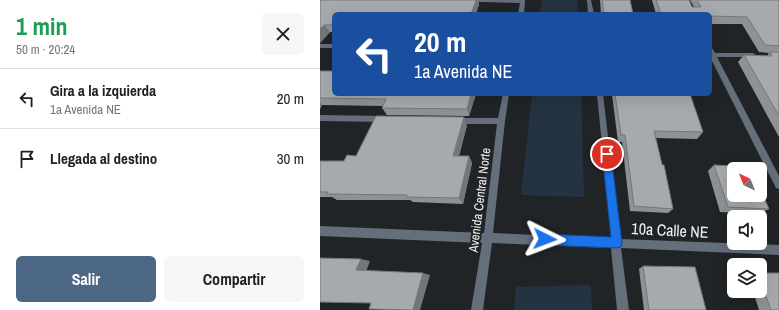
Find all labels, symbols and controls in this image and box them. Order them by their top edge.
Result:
text: 1 min [16,10,67,42]
button: close [262,13,304,55]
text: 20 m [414,23,466,61]
icon: left [348,28,400,80]
text: 50 m · 20:24 [16,41,75,58]
text: 1a Avenida NE [414,59,512,84]
text: Gira a la izquierda [50,80,156,101]
icon: left [16,88,38,110]
text: 20 m [277,88,304,109]
text: 1a Avenida NE [50,101,121,118]
pin [590,137,624,171]
icon: arrive [596,143,618,165]
street label: Avenida Central Norte [465,147,494,254]
icon: arrive [16,148,38,170]
text: Llegada al destino [50,148,157,169]
text: 30 m [277,148,304,169]
north arrow [727,162,767,202]
map controls [727,162,767,298]
button: sound [727,210,767,250]
street label: 10a Calle NE [631,217,709,243]
position arrow [524,218,566,260]
button: Salir [16,256,156,302]
button: Compartir [164,256,304,302]
button: layers [727,258,767,298]

